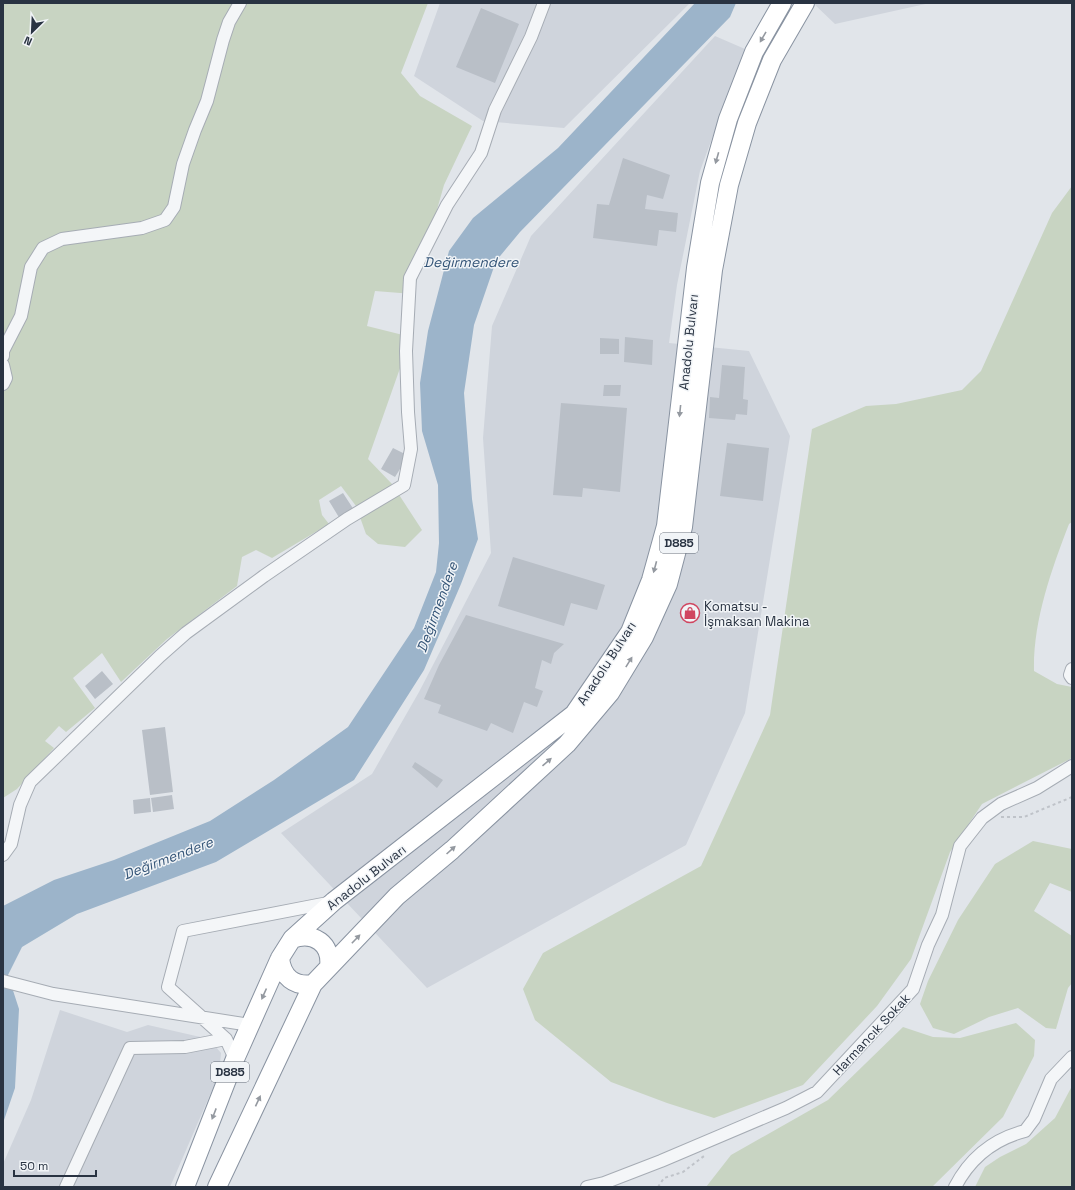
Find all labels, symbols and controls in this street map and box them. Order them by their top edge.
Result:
north arrow [12,12,52,52]
one-way arrow [759,31,766,43]
text: N [22,33,34,49]
one-way arrow [714,153,720,165]
water label: Değirmendere [424,253,519,271]
street label: Anadolu Bulvarı [675,293,702,391]
one-way arrow [677,405,683,417]
road number: D885 [660,533,698,553]
water label: Değirmendere [412,559,462,655]
one-way arrow [652,561,658,573]
place label: Komatsu - İşmaksan Makina [704,598,810,630]
shop icon: Komatsu - İşmaksan Makina [679,602,701,624]
street label: Anadolu Bulvarı [573,618,640,708]
one-way arrow [625,656,632,668]
one-way arrow [541,758,552,767]
water label: Değirmendere [121,832,216,883]
street label: Anadolu Bulvarı [323,841,410,914]
one-way arrow [446,846,456,855]
one-way arrow [351,934,361,944]
one-way arrow [261,988,267,999]
street label: Harmancık Sokak [829,990,914,1079]
road number: D885 [211,1062,249,1082]
one-way arrow [255,1095,261,1107]
one-way arrow [211,1108,217,1120]
scale bar [14,1152,96,1178]
text: 50 m [20,1158,48,1174]

